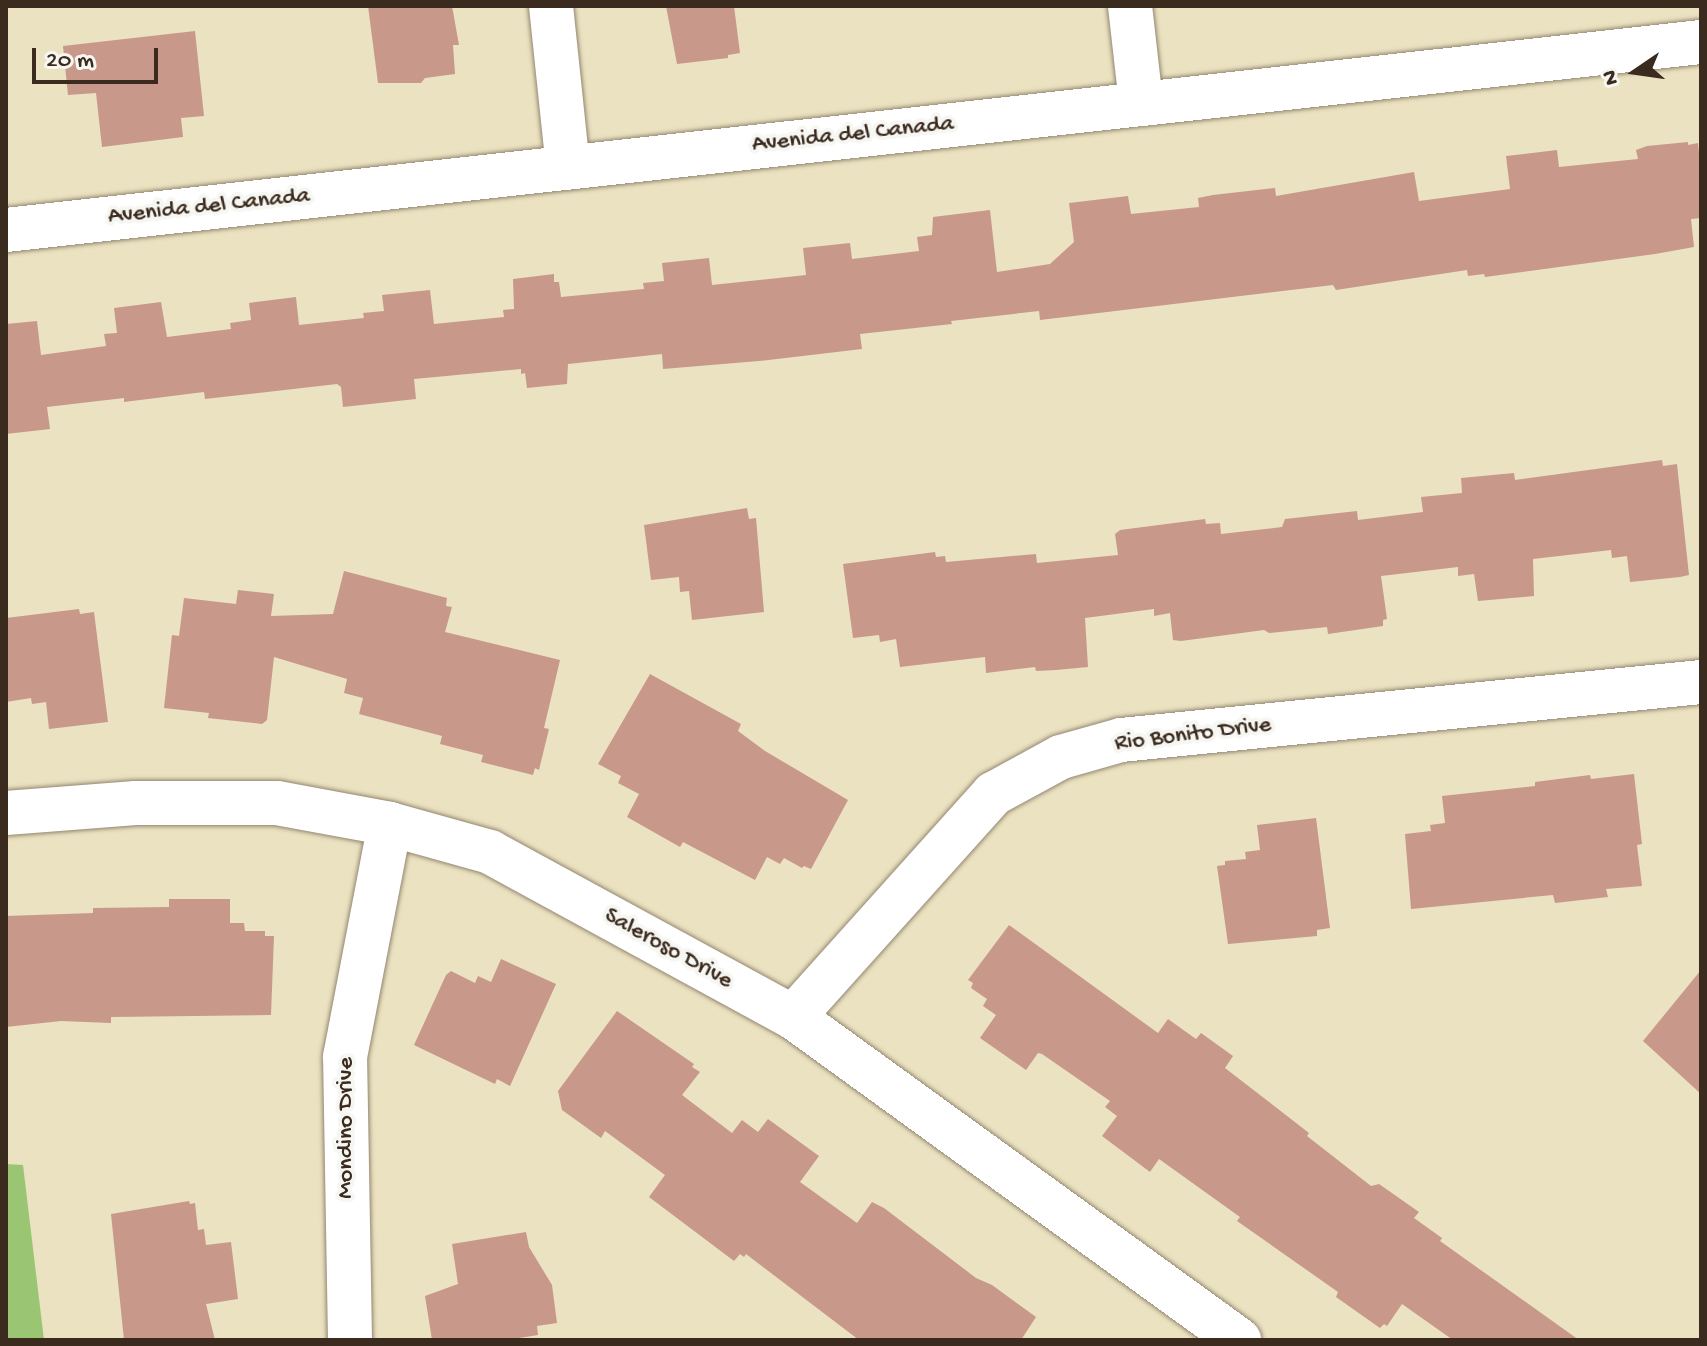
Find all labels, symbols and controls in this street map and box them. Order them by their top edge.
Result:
scale bar [36,32,162,82]
north arrow [1595,32,1675,112]
text: 20 m [46,47,94,76]
text: N [1597,67,1626,87]
street label: Avenida del Canada [751,110,955,160]
street label: Avenida del Canada [107,182,311,232]
street label: Rio Bonito Drive [1113,711,1273,759]
street label: Saleroso Drive [599,902,737,996]
street label: Mondino Drive [333,1057,361,1199]

